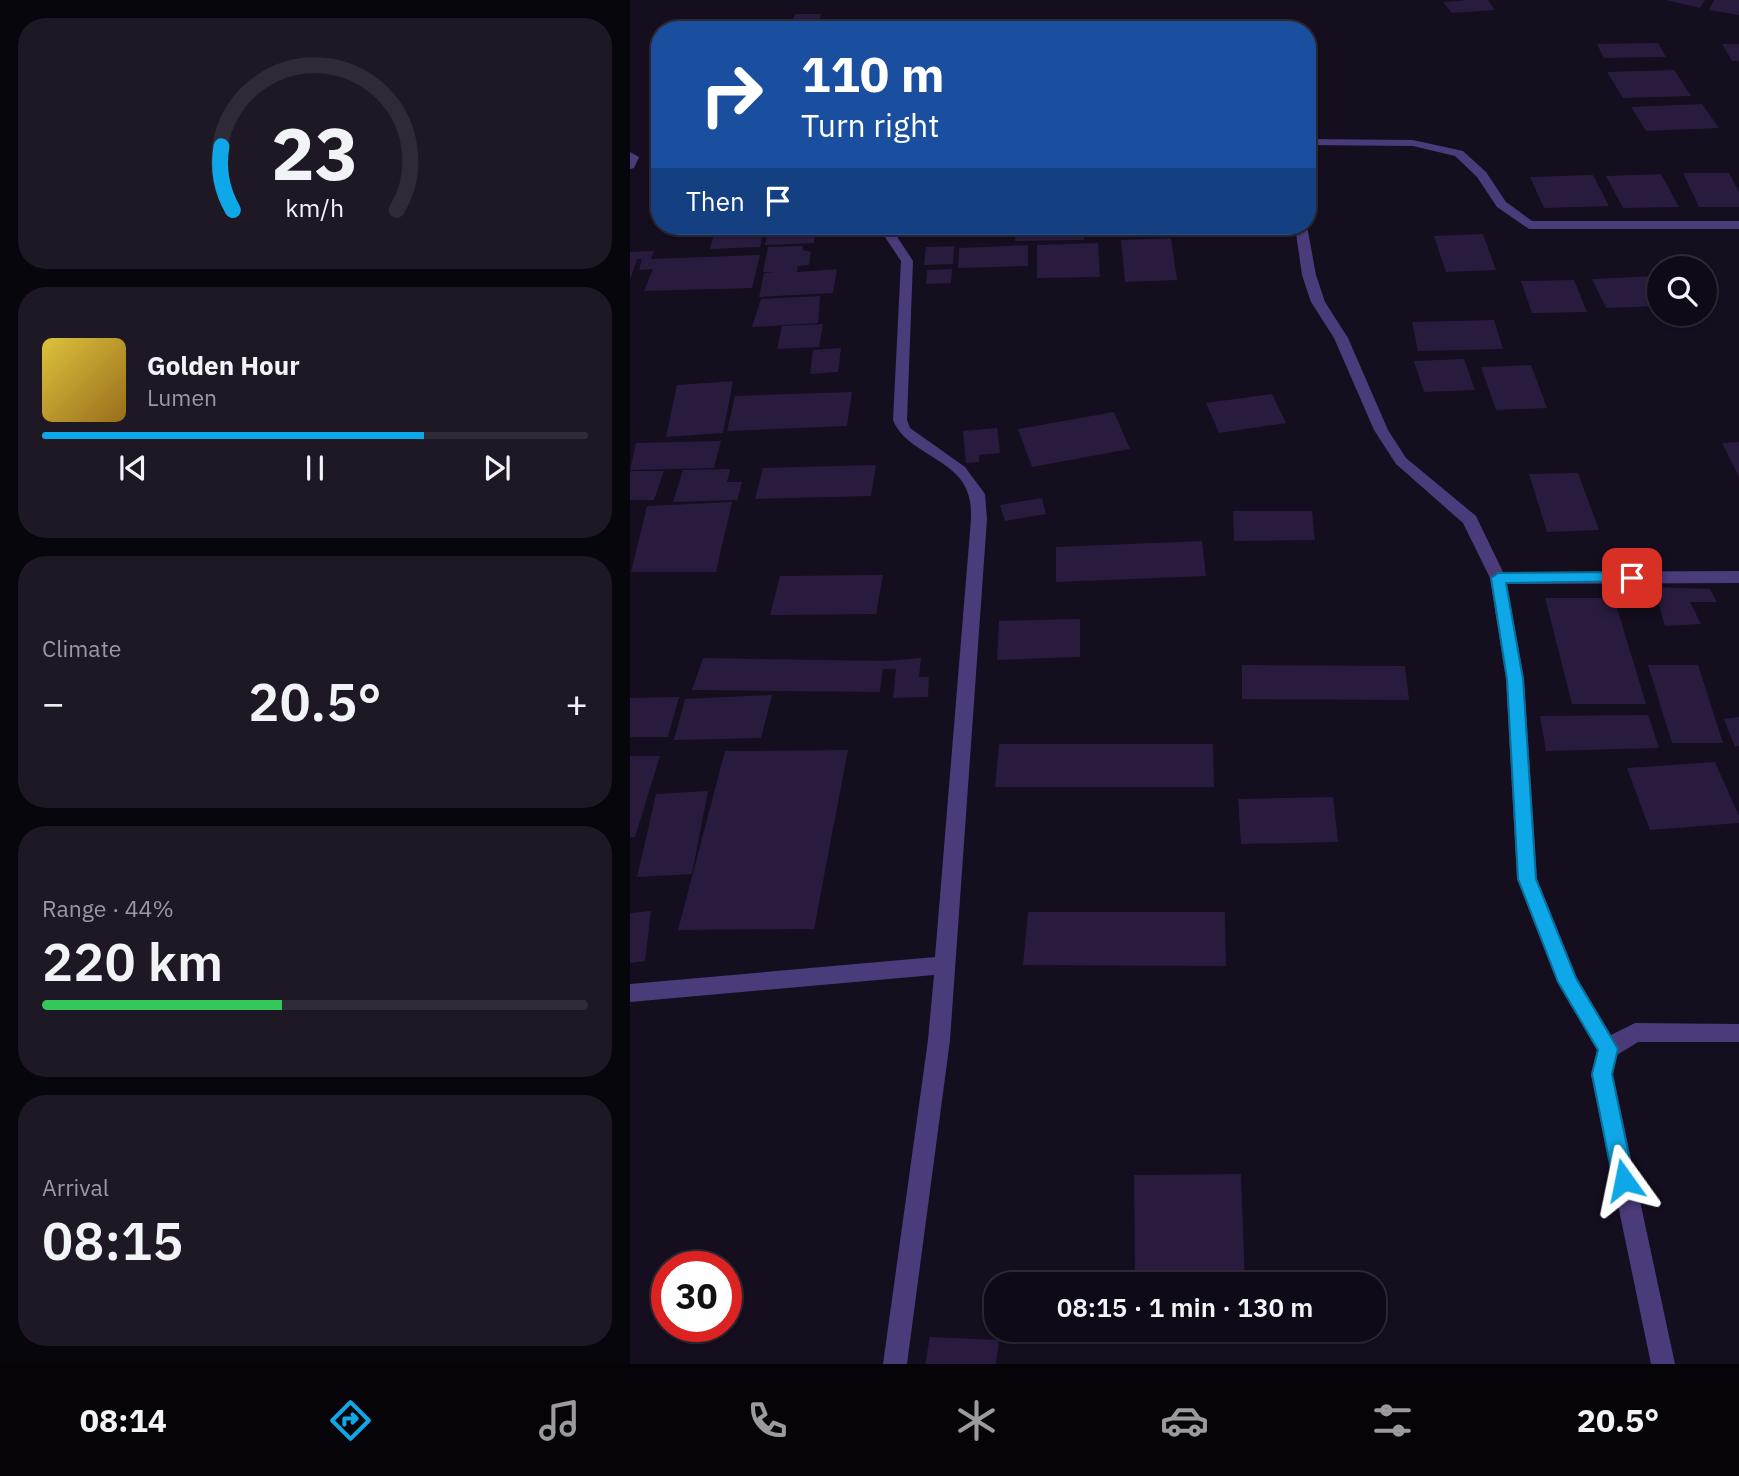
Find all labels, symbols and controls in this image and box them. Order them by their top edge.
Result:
text: 110 m [801,42,945,105]
icon: right [686,49,777,140]
text: Turn right [801,104,939,146]
text: 23 [271,105,359,200]
icon: arrive [759,182,797,220]
text: Then [686,184,745,218]
text: km/h [286,190,344,223]
map controls [1647,256,1717,326]
button: search [1647,256,1717,326]
text: Golden Hour [147,348,300,382]
text: Lumen [147,382,217,412]
icon: previous [114,449,152,487]
icon: pause [296,449,334,487]
icon: next [478,449,516,487]
pin [1602,548,1662,608]
icon: arrive [1613,559,1651,597]
text: Climate [42,633,121,663]
text: 20.5° [248,668,382,735]
text: − [42,678,65,727]
text: + [565,678,588,727]
text: Range · 44% [42,893,174,923]
text: 220 km [42,928,223,995]
position arrow [1587,1143,1661,1217]
text: Arrival [42,1172,109,1202]
text: 08:15 [42,1207,183,1274]
speed limit sign: 30 [651,1251,742,1342]
text: 08:15 · 1 min · 130 m [1057,1290,1313,1324]
icon: directions [326,1396,375,1445]
icon: music [535,1396,584,1445]
icon: phone [743,1396,792,1445]
icon: climate [952,1396,1001,1445]
icon: car [1160,1396,1209,1445]
icon: filters [1368,1396,1417,1445]
text: 08:14 [80,1399,167,1441]
text: 20.5° [1577,1399,1659,1441]

